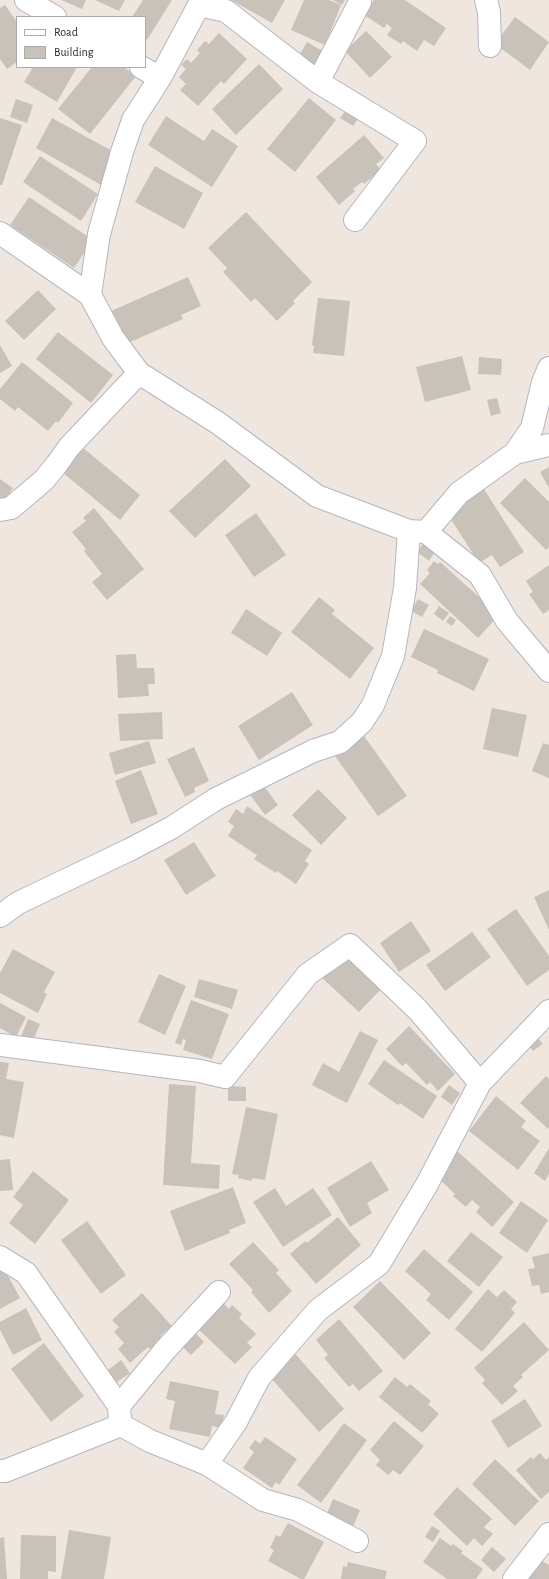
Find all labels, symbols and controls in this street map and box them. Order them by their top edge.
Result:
legend [16,16,146,68]
text: Road [54,26,78,38]
text: Building [54,46,94,58]

